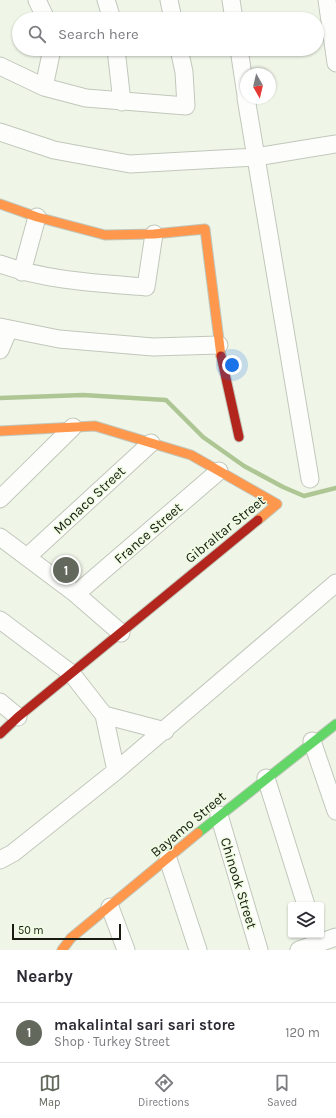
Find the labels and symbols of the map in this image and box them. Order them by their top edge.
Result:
north arrow [240,68,276,104]
your location [222,355,242,375]
street label: Monaco Street [50,463,129,538]
street label: Gibraltar Street [182,492,269,567]
street label: France Street [111,499,186,568]
pin: 1 [53,555,79,585]
street label: Bayamo Street [147,788,229,861]
street label: Chinook Street [217,835,260,931]
scale bar [12,922,121,941]

